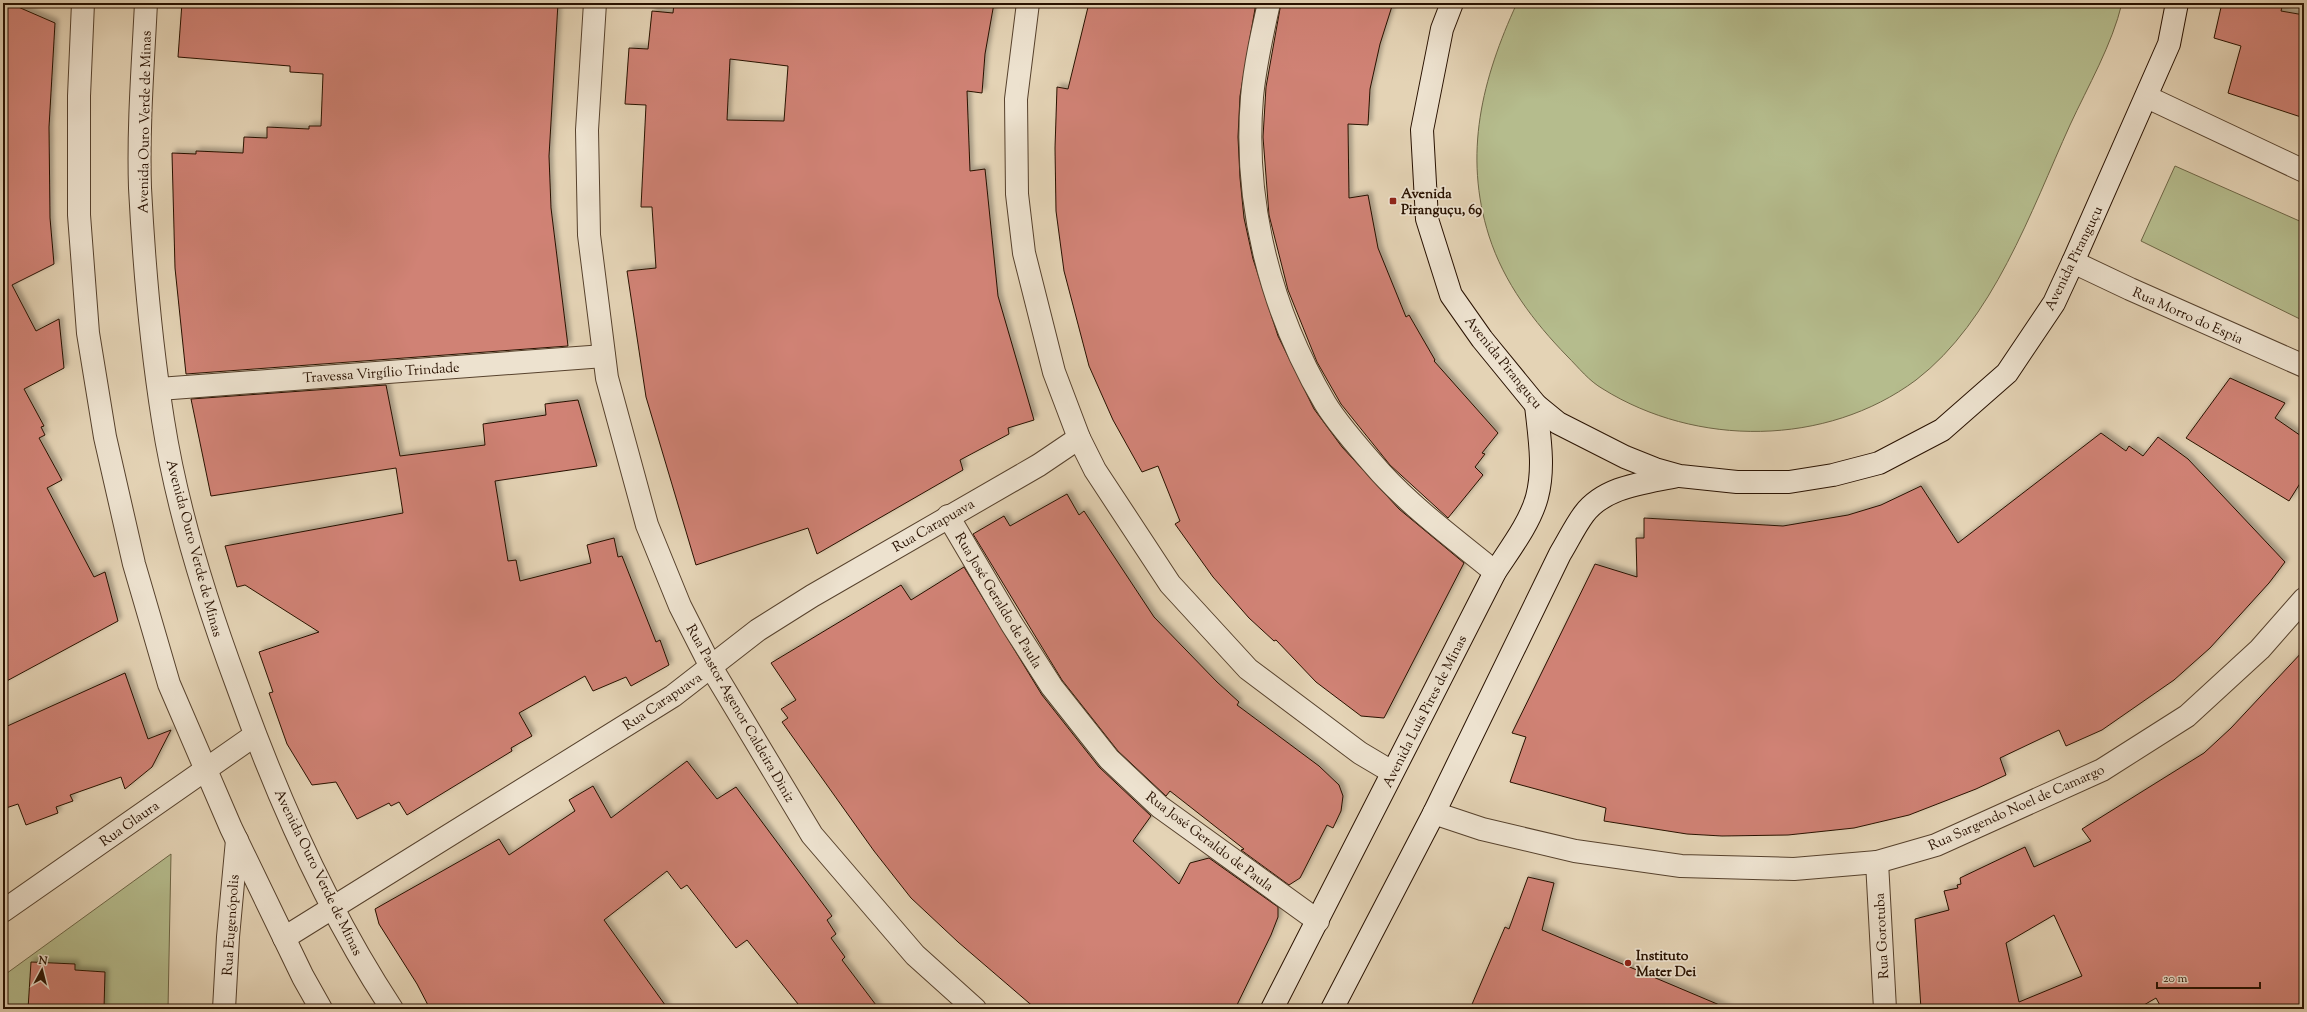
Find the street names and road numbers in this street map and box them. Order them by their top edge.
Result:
street label: Avenida Ouro Verde de Minas [134,30,158,214]
street label: Avenida Piranguçu [2041,203,2109,315]
street label: Rua Morro do Espia [2129,283,2246,350]
street label: Avenida Piranguçu [1459,313,1546,414]
street label: Travessa Virgílio Trindade [302,359,460,389]
street label: Avenida Ouro Verde de Minas [160,458,226,639]
street label: Rua Carapuava [889,495,979,558]
street label: Rua José Geraldo de Paula [949,529,1046,673]
street label: Rua Pastor Agenor Caldeira Diniz [680,621,799,807]
street label: Avenida Luís Pires de Minas [1379,632,1473,792]
street label: Rua Carapuava [619,668,707,737]
street label: Rua Sargendo Noel de Camargo [1925,761,2108,857]
street label: Avenida Ouro Verde de Minas [268,786,366,959]
street label: Rua José Geraldo de Paula [1141,788,1277,898]
street label: Rua Glaura [96,796,164,852]
street label: Rua Eugenópolis [218,874,246,976]
street label: Rua Gorotuba [1871,892,1895,979]

